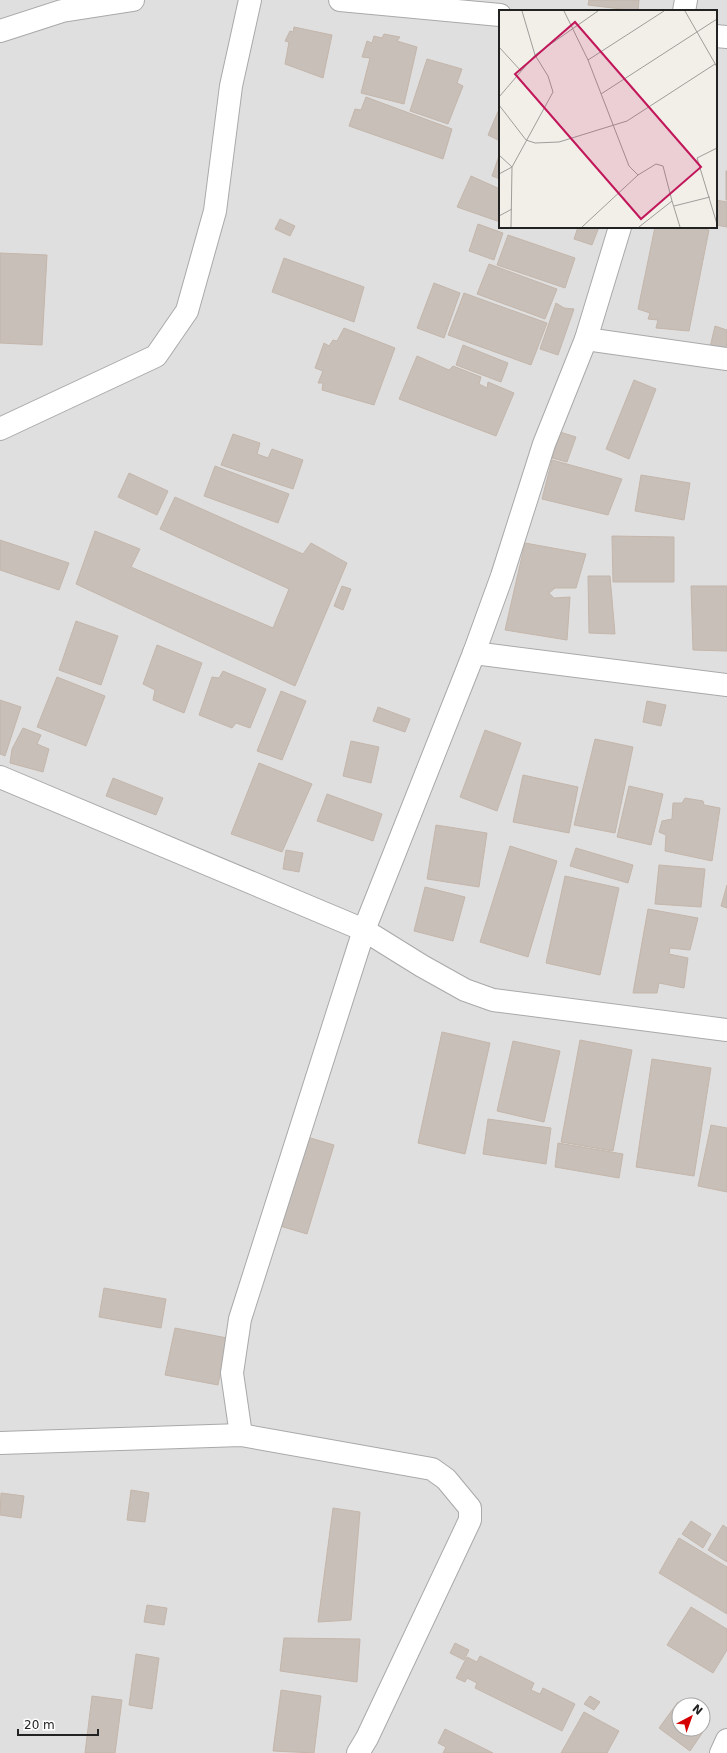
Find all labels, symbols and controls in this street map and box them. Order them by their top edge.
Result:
inset map [499,10,717,228]
north arrow [671,1697,711,1737]
text: N [689,1702,705,1718]
scale bar [18,1711,98,1737]
text: 20 m [24,1718,55,1732]

